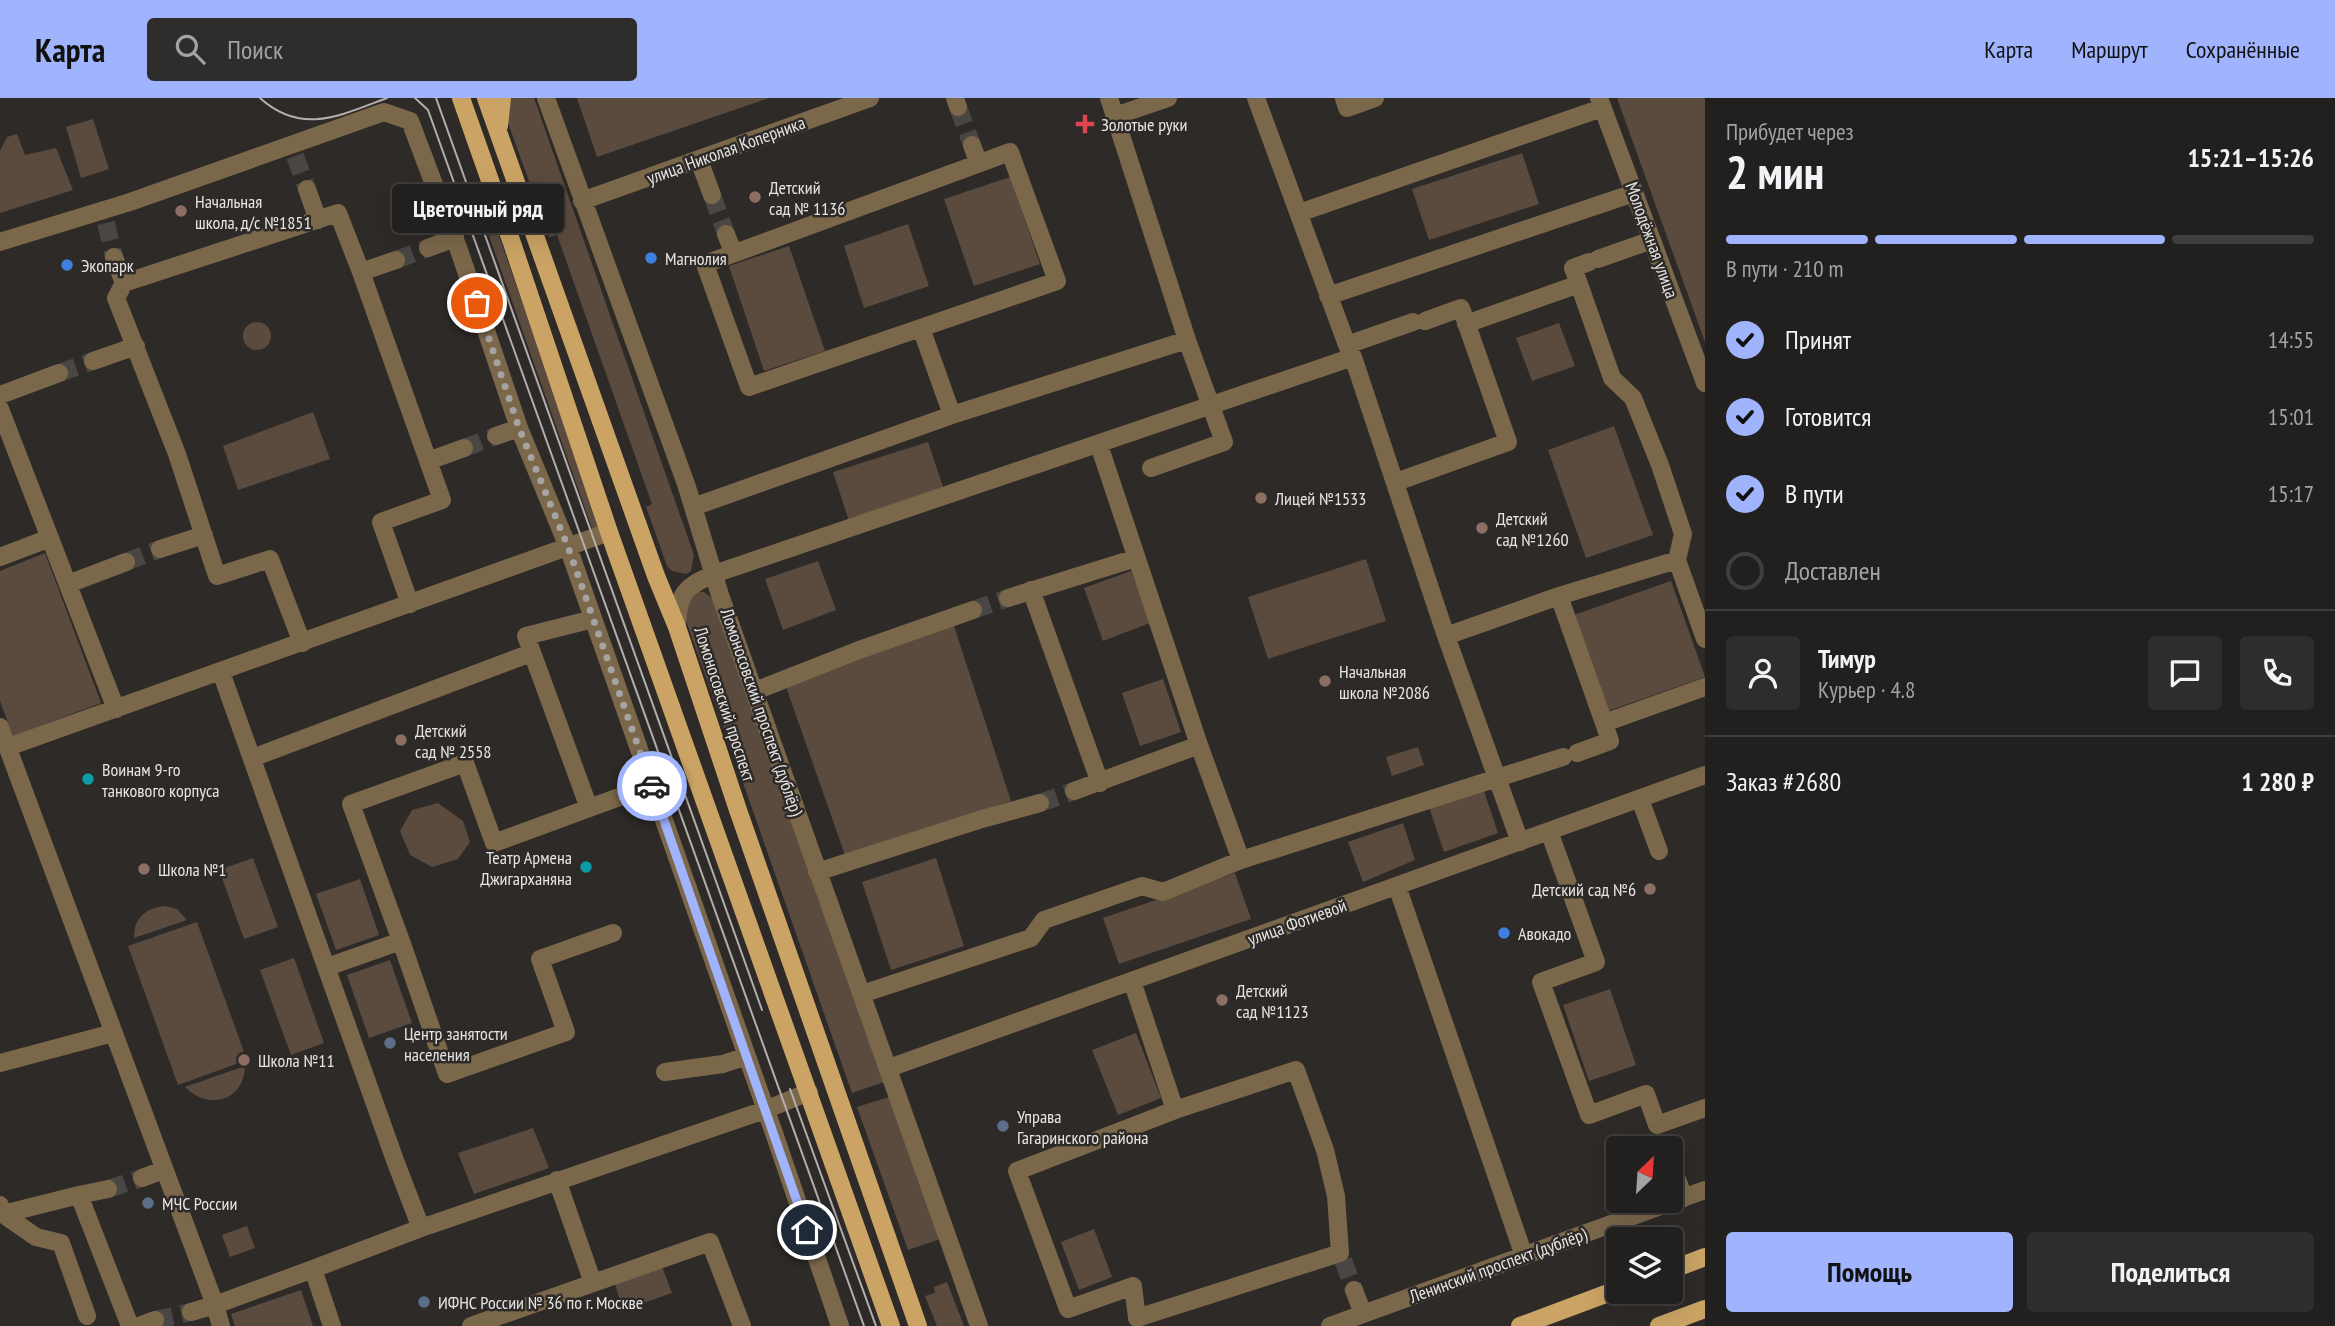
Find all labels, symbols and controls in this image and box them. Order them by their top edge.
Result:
search box [147,18,637,81]
text: Карта [35,28,105,71]
icon: search [171,30,209,68]
text: Поиск [227,33,283,66]
text: Карта [1984,34,2033,65]
text: Маршрут [2071,34,2148,65]
text: Сохранённые [2186,34,2300,65]
street label: улица Николая Коперника [644,111,808,189]
place label: Золотые руки [1101,113,1187,136]
marker: Золотые руки [1075,114,1095,134]
text: Прибудет через [1726,117,1854,146]
text: 15:21–15:26 [2187,141,2314,174]
text: 2 мин [1726,142,1824,202]
place label: Детский сад № 1136 [769,176,845,220]
street label: Молодёжная улица [1620,179,1684,301]
callout: Цветочный ряд [391,184,563,233]
marker: Детский сад № 1136 [747,189,763,205]
place label: Начальная школа, д/с №1851 [195,190,311,234]
text: Цветочный ряд [413,194,543,223]
marker: Начальная школа, д/с №1851 [173,203,189,219]
place label: Магнолия [665,247,727,270]
marker: Магнолия [643,250,659,266]
place label: Экопарк [81,254,134,277]
text: В пути · 210 m [1726,254,1843,283]
marker: Экопарк [59,257,75,273]
pin [447,273,507,333]
icon: bag [458,284,496,322]
icon: check [1726,321,1764,359]
text: Принят [1785,323,1851,356]
text: 14:55 [2268,325,2314,354]
icon: check [1726,398,1764,436]
text: Готовится [1785,400,1871,433]
text: 15:01 [2268,402,2314,431]
icon: check [1726,475,1764,513]
text: В пути [1785,477,1844,510]
text: 15:17 [2268,479,2314,508]
place label: Лицей №1533 [1274,487,1366,510]
marker: Лицей №1533 [1253,490,1269,506]
place label: Детский сад №1260 [1496,507,1569,551]
marker: Детский сад №1260 [1474,520,1490,536]
text: Доставлен [1785,554,1881,587]
street label: Ломоносовский проспект (дублёр) [715,604,809,820]
street label: Ломоносовский проспект [689,623,761,785]
button: person [1726,636,1800,710]
button: chat [2148,636,2222,710]
button: phone [2240,636,2314,710]
text: Тимур [1818,642,1876,675]
place label: Начальная школа №2086 [1339,660,1430,704]
marker: Начальная школа №2086 [1317,673,1333,689]
text: Курьер · 4.8 [1818,675,1915,704]
place label: Детский сад № 2558 [415,719,491,763]
marker: Детский сад № 2558 [393,732,409,748]
courier [617,751,687,821]
place label: Воинам 9-го танкового корпуса [102,758,220,802]
text: Заказ #2680 [1726,765,1841,798]
text: 1 280 ₽ [2241,765,2314,798]
icon: car [633,767,671,805]
marker: Воинам 9-го танкового корпуса [80,771,96,787]
place label: Театр Армена Джигарханяна [480,846,572,890]
place label: Школа №1 [158,858,226,881]
marker: Театр Армена Джигарханяна [578,859,594,875]
marker: Школа №1 [136,861,152,877]
place label: Детский сад №6 [1532,878,1636,901]
marker: Детский сад №6 [1642,881,1658,897]
street label: улица Фотиевой [1244,893,1350,951]
place label: Авокадо [1518,922,1572,945]
marker: Авокадо [1496,925,1512,941]
place label: Детский сад №1123 [1236,979,1309,1023]
marker: Детский сад №1123 [1214,992,1230,1008]
place label: Центр занятости населения [404,1022,508,1066]
marker: Центр занятости населения [382,1035,398,1051]
place label: Школа №11 [258,1049,335,1072]
marker: Школа №11 [236,1052,252,1068]
place label: Управа Гагаринского района [1017,1105,1149,1149]
marker: Управа Гагаринского района [995,1118,1011,1134]
north arrow [1606,1136,1684,1213]
map controls [1606,1136,1683,1304]
place label: МЧС России [162,1192,237,1215]
marker: МЧС России [140,1195,156,1211]
pin [777,1200,837,1260]
icon: home [788,1211,826,1249]
street label: Ленинский проспект (дублёр) [1405,1222,1591,1308]
button: layers [1606,1227,1683,1304]
button: Помощь [1726,1232,2013,1312]
button: Поделиться [2027,1232,2314,1312]
place label: ИФНС России № 36 по г. Москве [438,1291,643,1314]
marker: ИФНС России № 36 по г. Москве [416,1294,432,1310]

